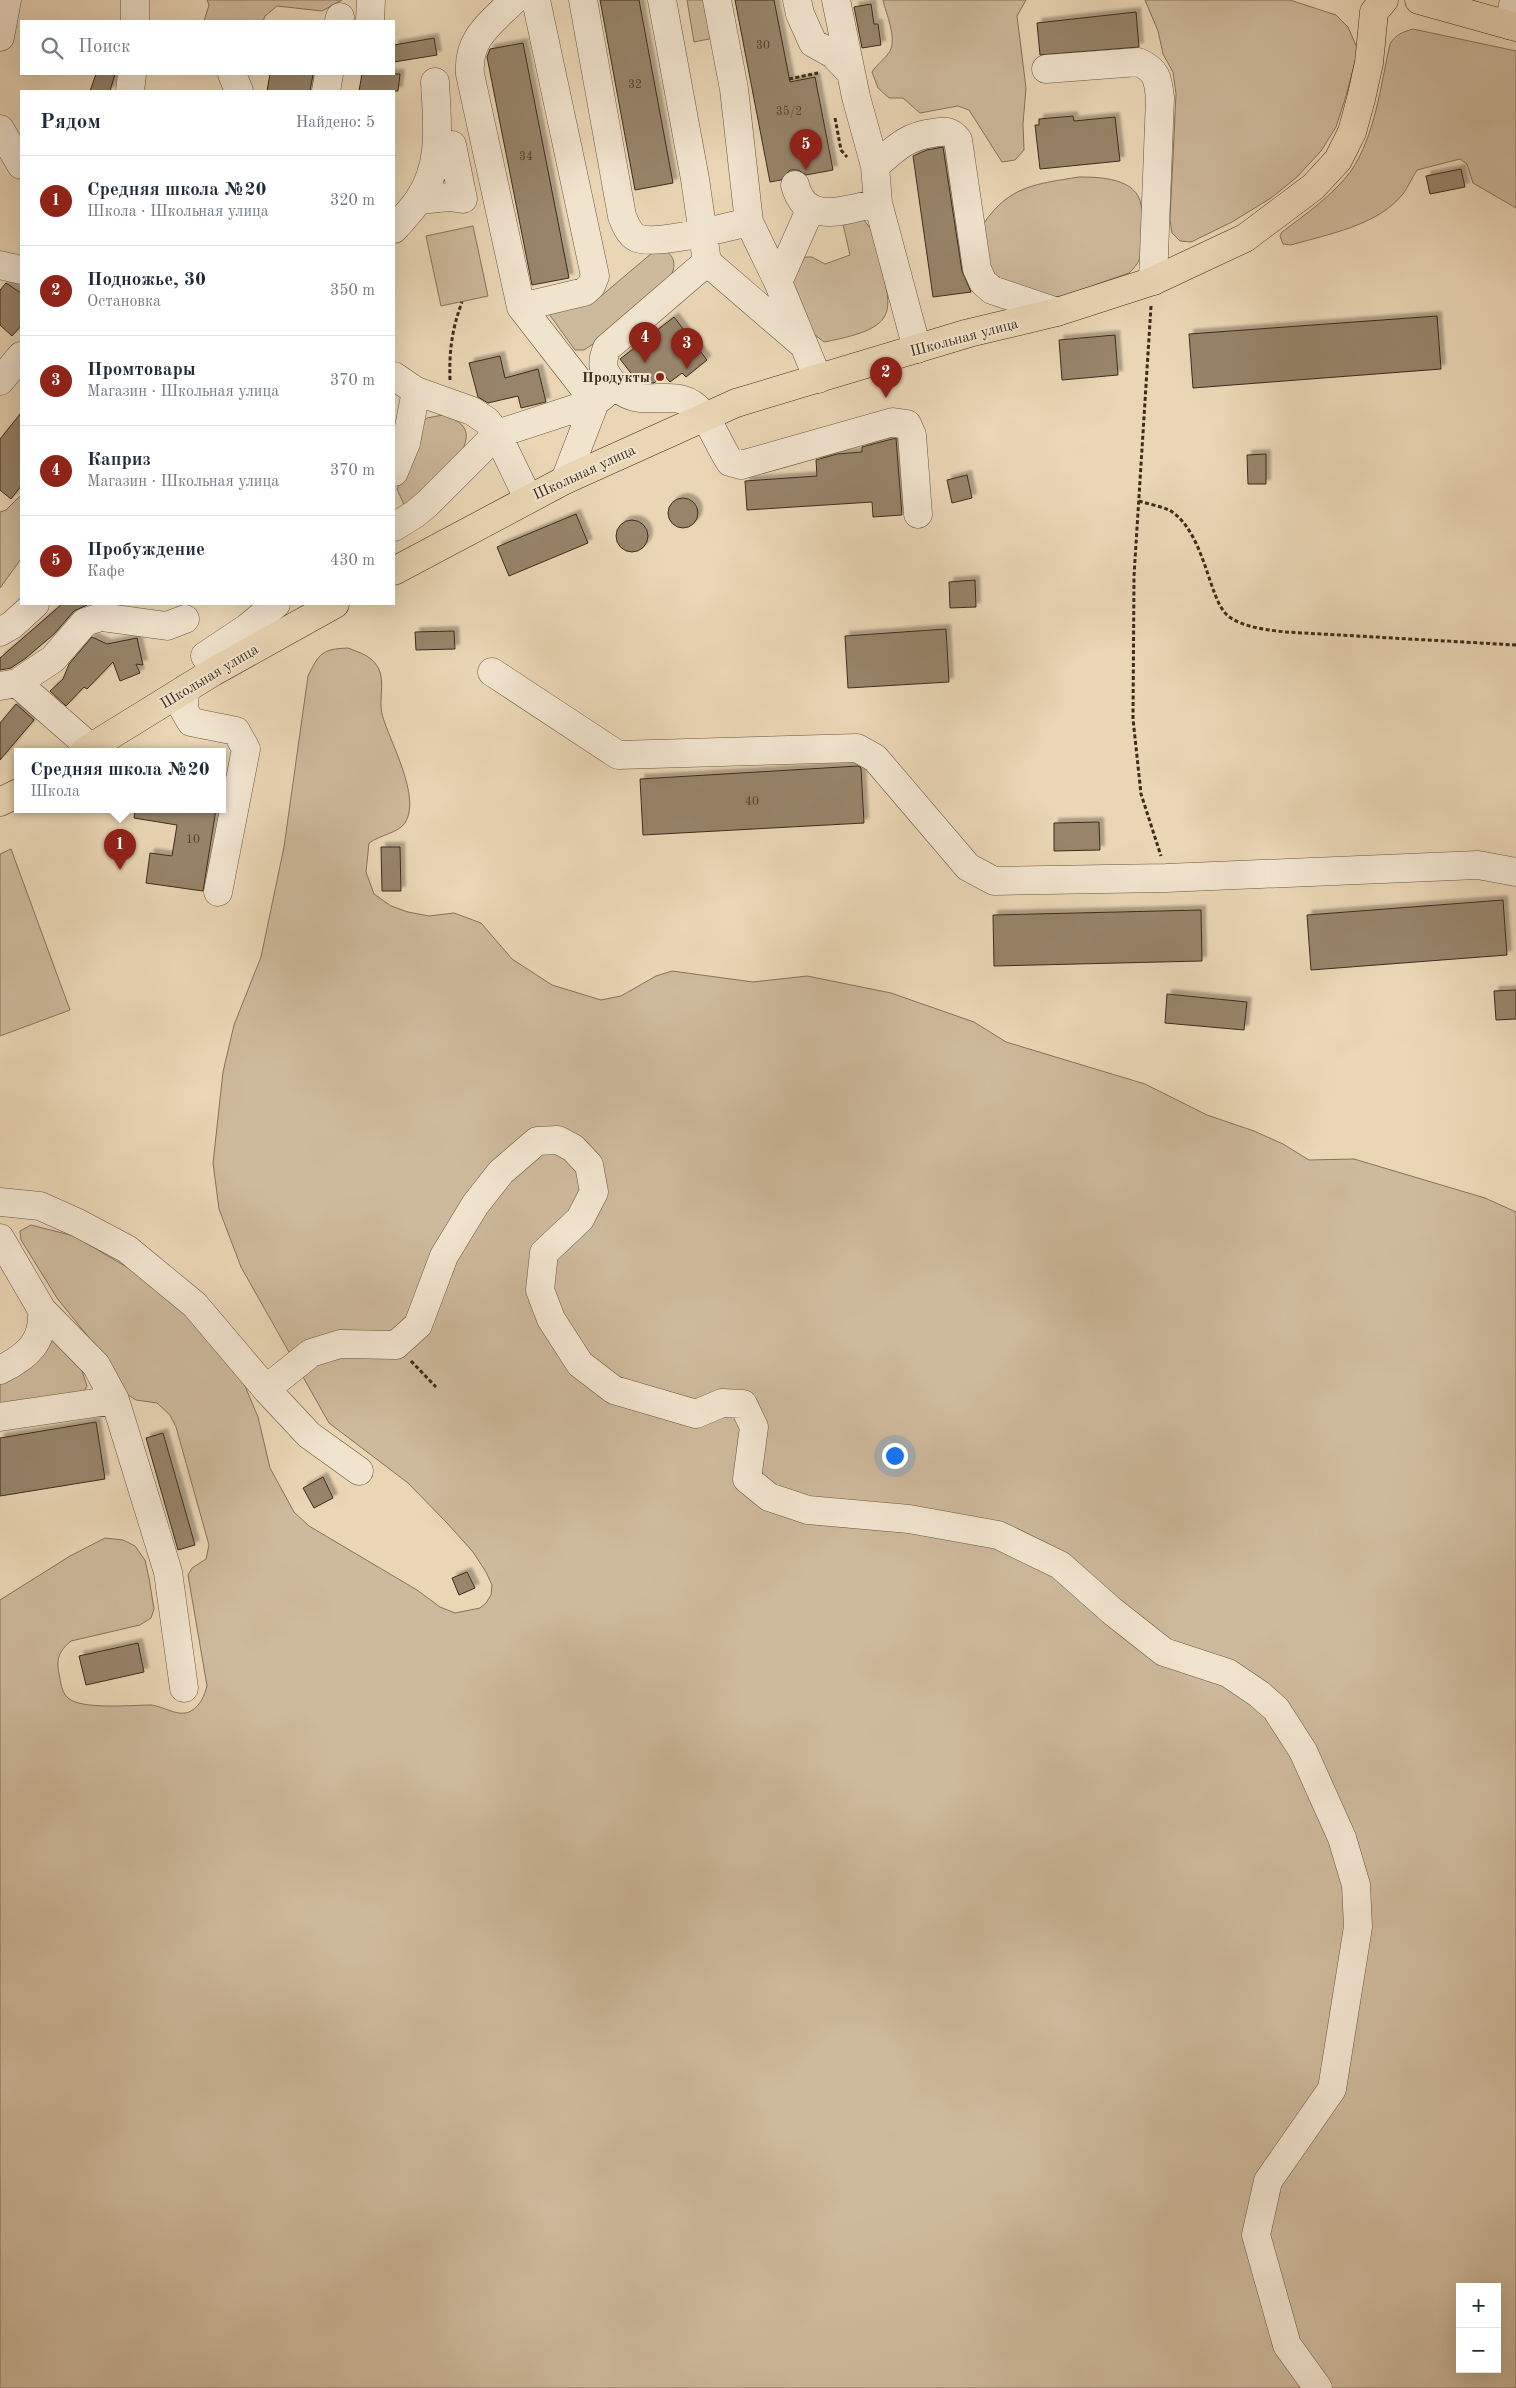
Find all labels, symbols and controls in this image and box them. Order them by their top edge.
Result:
search box [20,20,395,75]
icon: search [38,34,66,62]
text: Поиск [78,38,130,57]
house number: 30 [756,40,770,52]
house number: 32 [628,79,642,91]
house number: 35/2 [776,105,802,118]
text: Рядом [40,112,101,133]
text: Найдено: 5 [296,115,375,131]
pin: 5 [790,129,822,170]
house number: 34 [519,151,533,163]
text: Средняя школа №20 [87,181,267,200]
text: 1 [51,193,61,209]
text: 320 m [330,193,375,209]
text: Школа · Школьная улица [87,204,269,220]
text: Подножье, 30 [87,271,206,290]
text: 2 [51,283,61,299]
text: 350 m [330,283,375,299]
text: Остановка [87,294,161,310]
street label: Школьная улица [909,317,1021,360]
pin: 4 [629,322,661,363]
pin: 3 [671,328,703,369]
pin: 2 [870,357,902,398]
text: Промтовары [87,361,196,380]
place label: Продукты [582,371,650,386]
marker: Продукты [654,371,666,383]
text: 3 [51,373,61,389]
text: 370 m [330,373,375,389]
text: Магазин · Школьная улица [87,384,279,400]
street label: Школьная улица [531,443,639,504]
text: Каприз [87,451,151,470]
text: 4 [51,463,61,479]
text: 370 m [330,463,375,479]
text: Магазин · Школьная улица [87,474,279,490]
text: Пробуждение [87,541,205,560]
text: 5 [51,553,61,569]
text: 430 m [330,553,375,569]
text: Кафе [87,564,125,580]
street label: Школьная улица [158,642,262,712]
popup [14,748,226,813]
text: Средняя школа №20 [30,761,210,780]
text: Школа [30,784,80,800]
house number: 40 [745,796,759,808]
pin: 1 [104,829,136,870]
house number: 10 [186,834,200,846]
your location [882,1443,908,1469]
map controls [1456,2283,1501,2373]
button: + [1456,2283,1501,2328]
button: − [1456,2328,1501,2373]

